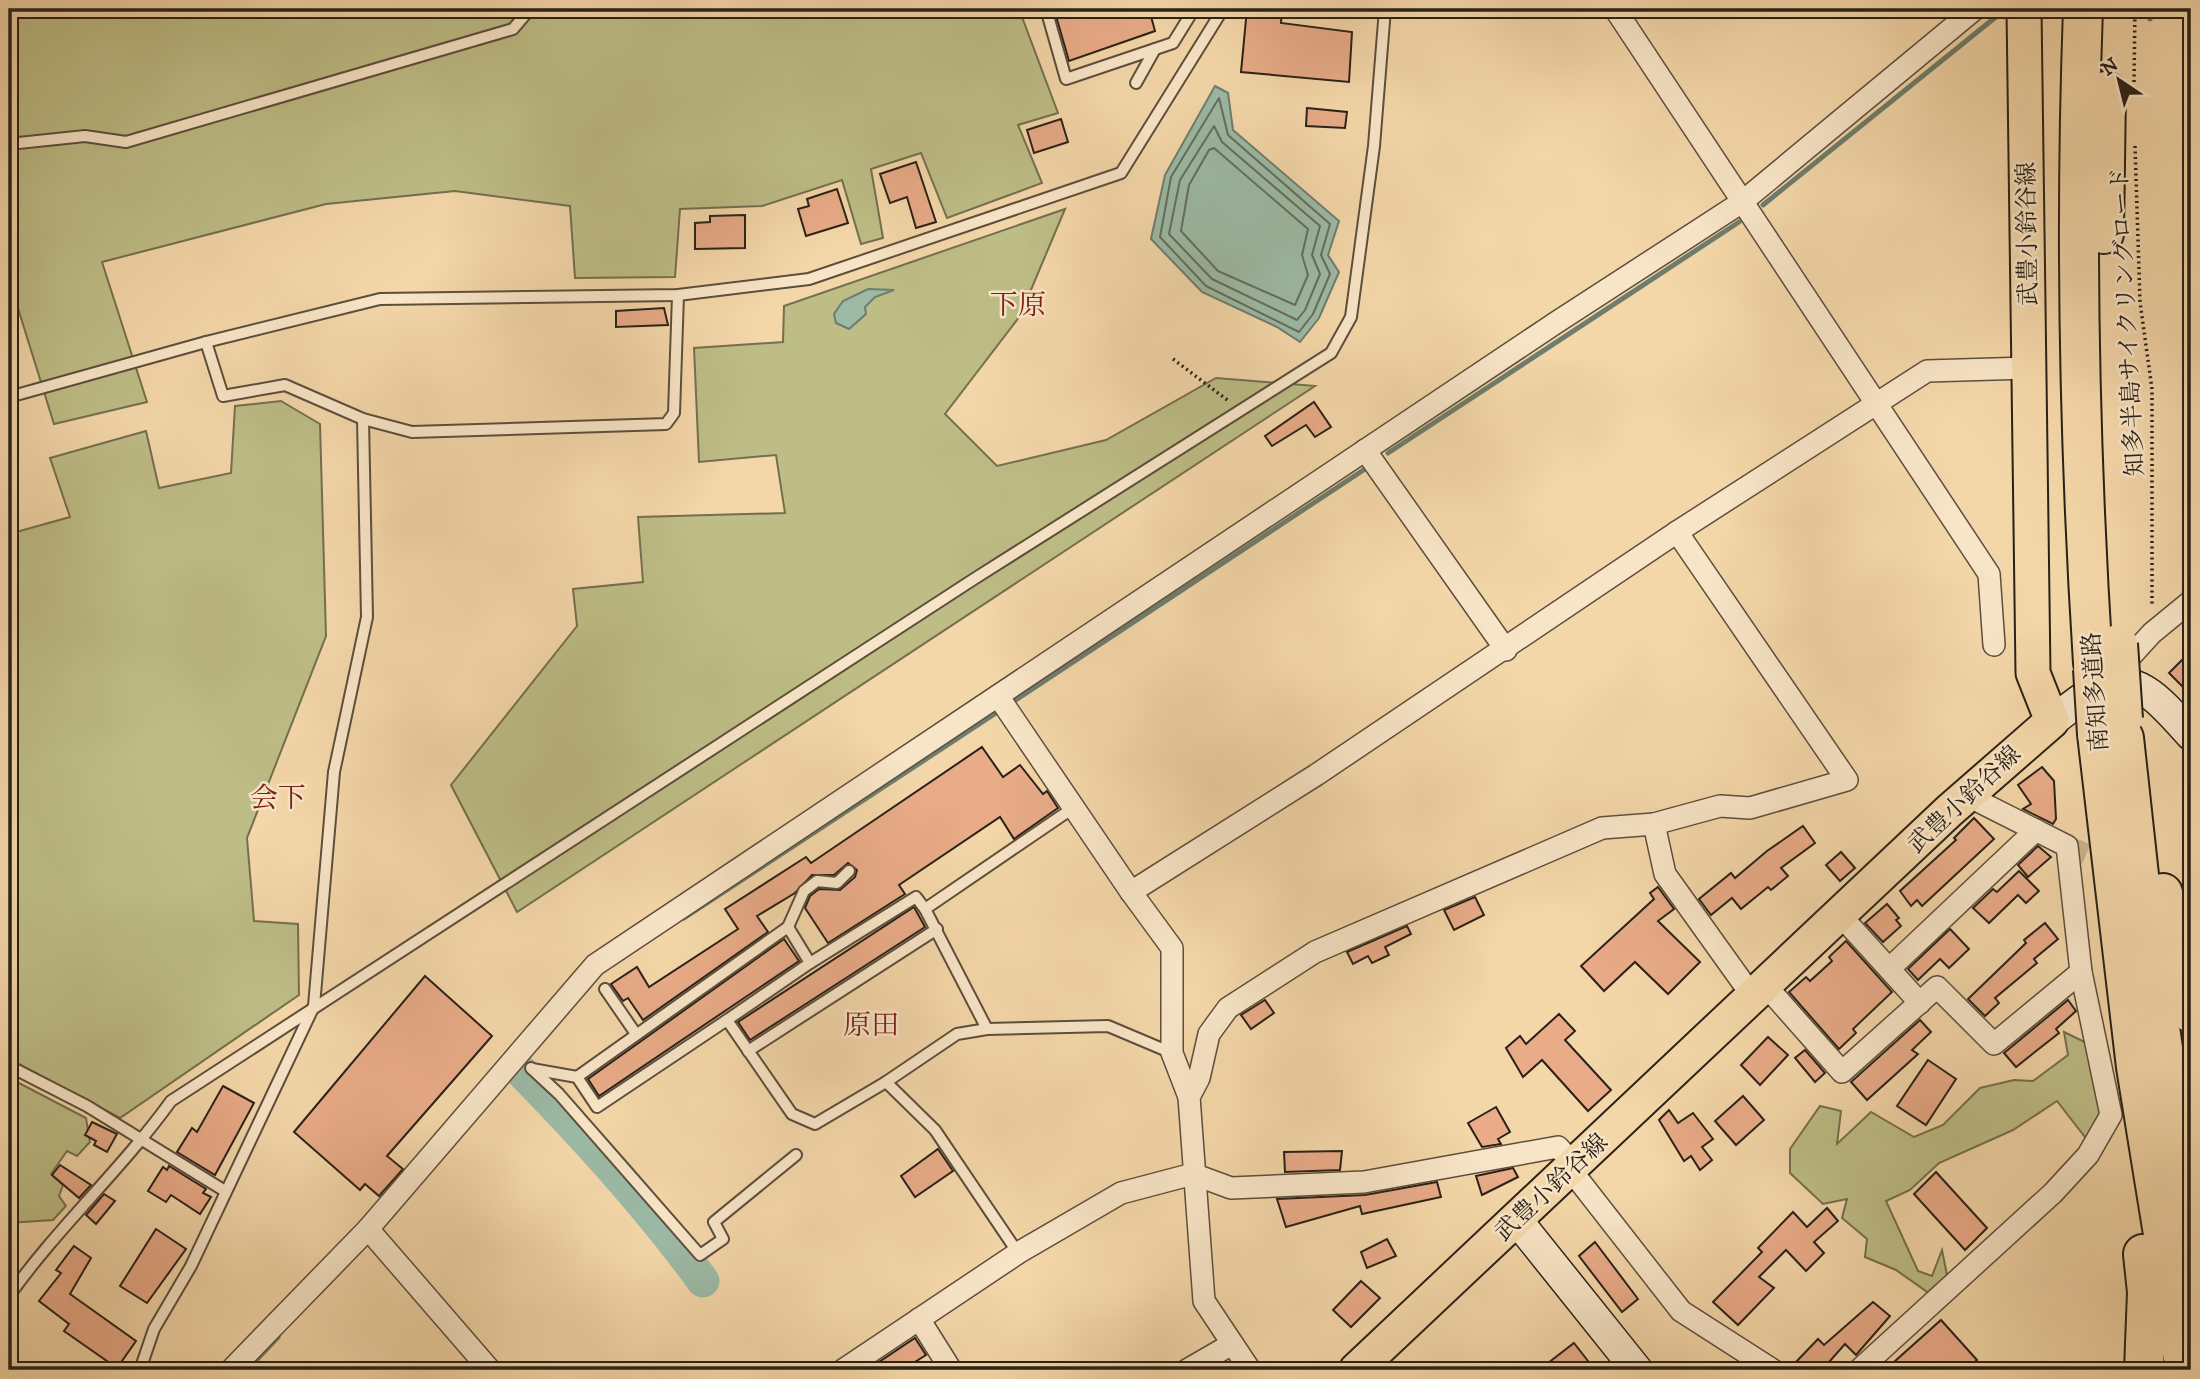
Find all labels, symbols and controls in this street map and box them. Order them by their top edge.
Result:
north arrow [2084,46,2154,116]
text: N [2097,53,2123,81]
street label: 武豊小鈴谷線 [2012,162,2044,306]
street label: 知多半島サイクリングロード [2105,167,2151,477]
district label: 下原 [990,288,1046,323]
street label: 南知多道路 [2077,631,2115,753]
street label: 武豊小鈴谷線 [1902,740,2028,860]
district label: 会下 [250,781,306,816]
district label: 原田 [843,1008,899,1043]
street label: 武豊小鈴谷線 [1489,1128,1615,1248]

